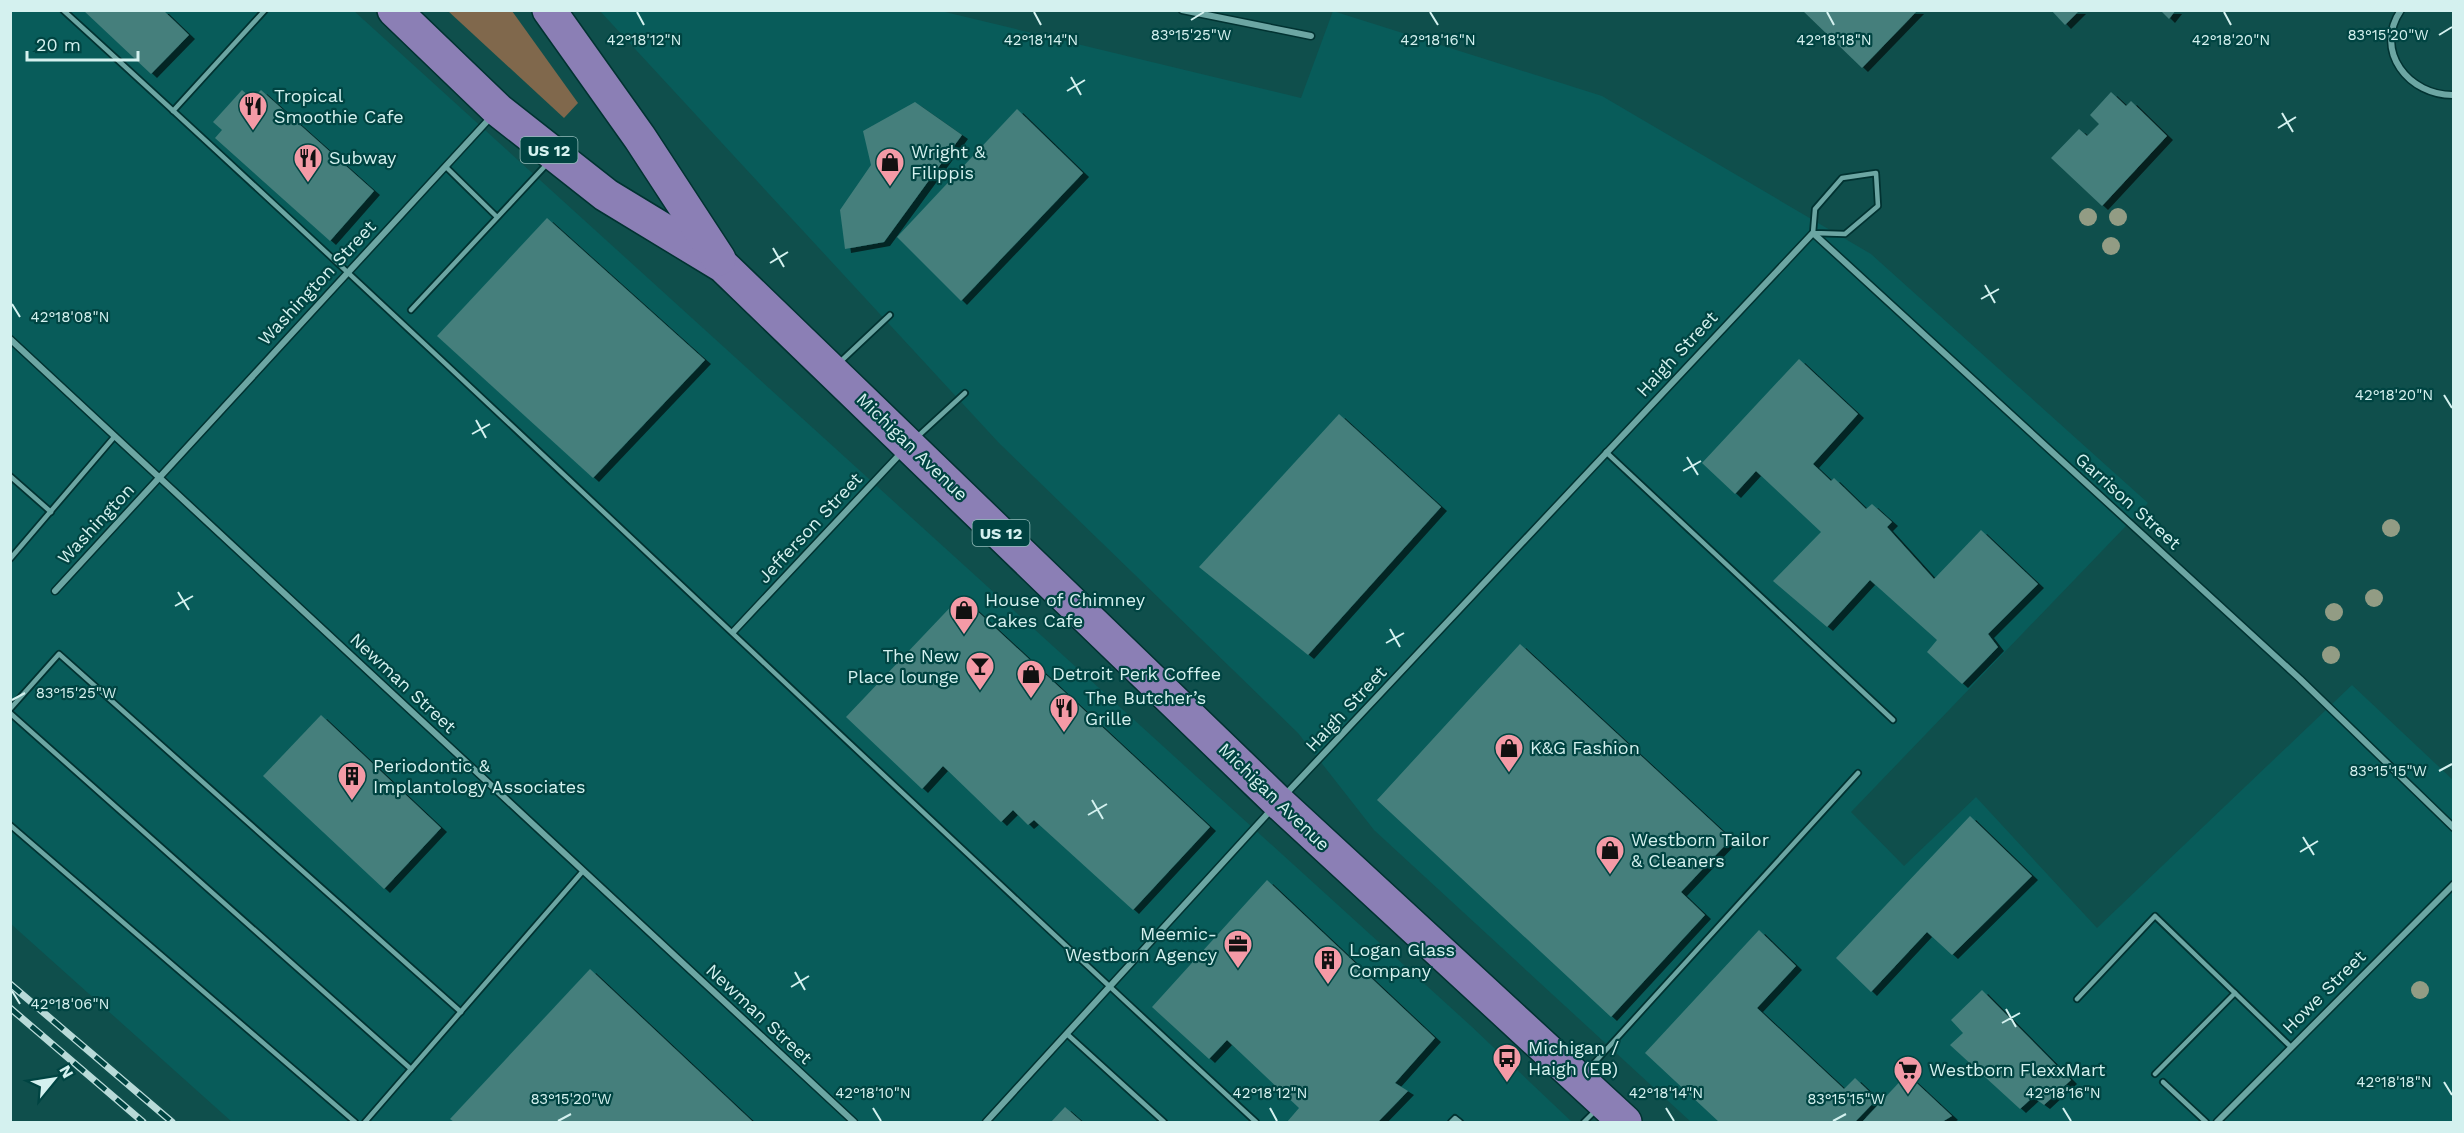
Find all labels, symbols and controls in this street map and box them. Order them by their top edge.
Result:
scale bar [27,24,138,62]
text: 83°15'25"W [1151,26,1231,44]
text: 83°15'20"W [2347,26,2429,44]
text: 42°18'12"N [606,31,682,49]
text: 42°18'14"N [1004,31,1078,49]
text: 42°18'16"N [1400,31,1476,49]
text: 42°18'18"N [1796,31,1872,49]
text: 42°18'20"N [2192,31,2270,49]
text: 20 m [36,34,81,55]
place label: Tropical Smoothie Cafe [274,85,404,127]
restaurant icon: Tropical Smoothie Cafe [237,90,269,132]
road number: US 12 [520,137,578,163]
place label: Wright & Filippis [911,141,986,183]
restaurant icon: Subway [292,142,324,184]
shop icon: Wright & Filippis [874,146,906,188]
place label: Subway [329,147,397,168]
street label: Washington Street [253,216,380,349]
street label: Haigh Street [1632,306,1722,401]
text: 42°18'08"N [30,308,110,326]
text: 42°18'20"N [2355,386,2433,404]
street label: Michigan Avenue [852,388,972,505]
street label: Garrison Street [2071,448,2186,554]
street label: Jefferson Street [753,468,866,587]
street label: Washington [53,479,138,568]
road number: US 12 [972,520,1030,546]
place label: House of Chimney Cakes Cafe [985,589,1146,631]
shop icon: House of Chimney Cakes Cafe [948,594,980,636]
street label: Newman Street [346,628,461,737]
place label: The New Place lounge [847,645,959,687]
bar icon: The New Place lounge [964,650,996,692]
shop icon: Detroit Perk Coffee [1015,658,1047,700]
street label: Haigh Street [1301,661,1391,756]
place label: Detroit Perk Coffee [1052,663,1221,684]
text: 83°15'25"W [36,684,116,702]
place label: The Butcher’s Grille [1085,687,1206,729]
restaurant icon: The Butcher’s Grille [1048,692,1080,734]
shop icon: K&G Fashion [1493,732,1525,774]
place label: K&G Fashion [1530,737,1640,758]
street label: Michigan Avenue [1214,738,1334,855]
place label: Periodontic & Implantology Associates [373,755,586,797]
building icon: Periodontic & Implantology Associates [336,760,368,802]
text: 83°15'15"W [2349,762,2427,780]
place label: Westborn Tailor & Cleaners [1631,829,1769,871]
shop icon: Westborn Tailor & Cleaners [1594,834,1626,876]
place label: Meemic- Westborn Agency [1065,923,1218,965]
office icon: Meemic- Westborn Agency [1222,928,1254,970]
place label: Logan Glass Company [1349,939,1455,981]
building icon: Logan Glass Company [1312,944,1344,986]
street label: Howe Street [2278,945,2370,1038]
street label: Newman Street [702,959,817,1068]
text: 42°18'06"N [31,995,109,1013]
place label: Michigan / Haigh (EB) [1528,1037,1619,1079]
bus stop icon: Michigan / Haigh (EB) [1491,1042,1523,1084]
north arrow [24,1049,84,1109]
supermarket icon: Westborn FlexxMart [1892,1054,1924,1096]
place label: Westborn FlexxMart [1929,1059,2106,1080]
text: N [55,1062,78,1082]
text: 42°18'18"N [2356,1073,2432,1091]
text: 42°18'10"N [835,1084,911,1102]
text: 42°18'12"N [1232,1084,1308,1102]
text: 42°18'14"N [1629,1084,1703,1102]
text: 42°18'16"N [2025,1084,2101,1102]
text: 83°15'20"W [530,1090,612,1108]
text: 83°15'15"W [1807,1090,1885,1108]

